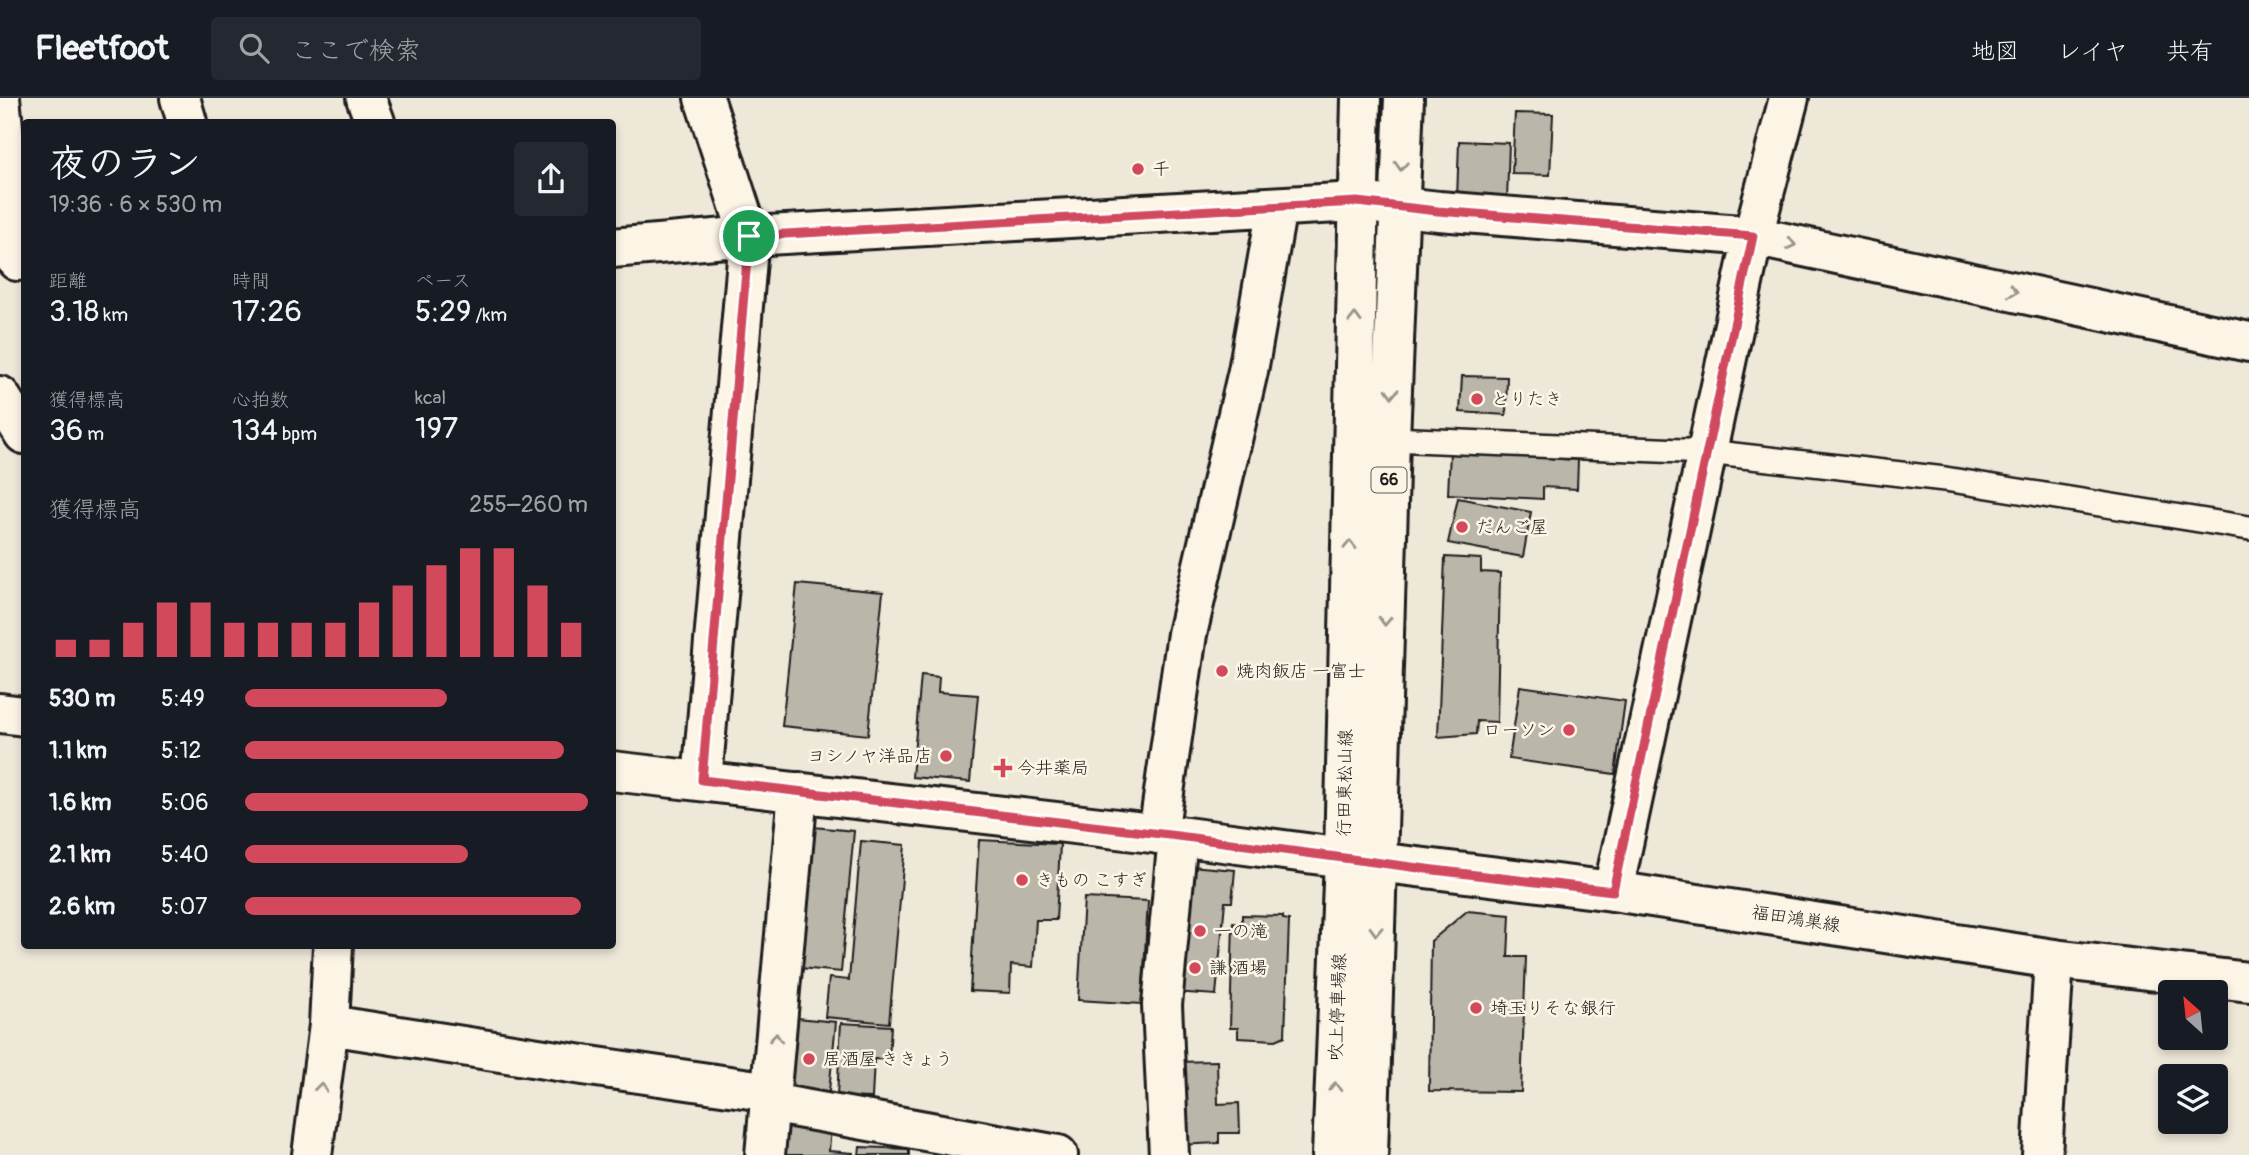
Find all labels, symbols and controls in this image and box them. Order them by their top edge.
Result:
search box [211,17,701,80]
text: Fleetfoot [35,28,169,69]
icon: search [235,29,273,67]
text: ここで検索 [291,35,421,67]
text: 地図 [1971,37,2019,66]
text: レイヤ [2057,37,2128,66]
text: 共有 [2166,37,2214,66]
text: 夜のラン [49,140,201,188]
button: share [514,142,588,216]
place label: 千 [1152,158,1170,181]
marker: 千 [1130,161,1146,177]
one-way arrow [1394,161,1409,172]
text: 19:36 · 6 × 530 m [49,190,222,219]
pin [719,206,779,266]
icon: arrive [730,217,768,255]
one-way arrow [1785,236,1797,250]
text: 距離 [49,269,87,293]
text: 時間 [232,269,270,293]
text: ペース [415,269,471,293]
one-way arrow [2007,283,2019,298]
text: 3.18 [49,293,99,330]
text: 17:26 [232,293,302,330]
text: 5:29 [415,293,472,330]
text: km [99,303,128,327]
text: /km [472,303,507,327]
one-way arrow [1347,312,1363,322]
text: kcal [415,386,446,410]
text: 獲得標高 [49,388,125,412]
text: 心拍数 [232,388,289,412]
one-way arrow [1384,388,1399,399]
place label: とりたき [1491,388,1563,411]
marker: とりたき [1469,391,1485,407]
text: 197 [415,410,458,447]
text: 36 [49,412,83,449]
text: 134 [232,412,278,449]
text: m [83,422,104,446]
text: bpm [278,422,317,446]
road number: 66 [1372,468,1406,492]
text: 255–260 m [469,490,588,519]
text: 獲得標高 [49,495,141,524]
place label: だんご屋 [1476,516,1548,539]
marker: だんご屋 [1454,519,1470,535]
one-way arrow [1342,539,1358,550]
one-way arrow [1377,616,1392,627]
place label: 焼肉飯店 一富士 [1236,660,1366,683]
marker: 焼肉飯店 一富士 [1214,663,1230,679]
text: 530 m [49,684,115,713]
text: 5:49 [161,684,205,713]
place label: ローソン [1483,719,1555,742]
marker: ローソン [1561,722,1577,738]
street label: 行田東松山線 [1333,729,1357,837]
text: 1.1 km [49,736,107,765]
text: 5:12 [161,736,201,765]
place label: ヨシノヤ洋品店 [807,745,932,768]
marker: ヨシノヤ洋品店 [938,748,954,764]
place label: 今井薬局 [1017,757,1089,780]
marker: 今井薬局 [995,760,1011,776]
text: 1.6 km [49,788,111,817]
text: 5:06 [161,788,209,817]
text: 2.1 km [49,840,111,869]
text: 5:40 [161,840,209,869]
place label: きもの こすぎ [1036,869,1148,892]
marker: きもの こすぎ [1014,872,1030,888]
text: 2.6 km [49,892,115,921]
text: 5:07 [161,892,207,921]
street label: 福田鴻巣線 [1750,901,1842,937]
place label: 一の滝 [1214,920,1268,943]
marker: 一の滝 [1192,923,1208,939]
one-way arrow [1368,926,1383,937]
street label: 吹上停車場線 [1325,953,1351,1061]
place label: 謙 酒場 [1209,957,1267,980]
marker: 謙 酒場 [1187,960,1203,976]
north arrow [2158,980,2228,1050]
map controls [2158,980,2228,1134]
place label: 埼玉りそな銀行 [1490,997,1616,1020]
marker: 埼玉りそな銀行 [1468,1000,1484,1016]
one-way arrow [768,1032,783,1043]
place label: 居酒屋 ききょう [823,1048,953,1071]
marker: 居酒屋 ききょう [801,1051,817,1067]
button: layers [2158,1064,2228,1134]
one-way arrow [314,1081,329,1093]
one-way arrow [1328,1081,1343,1092]

